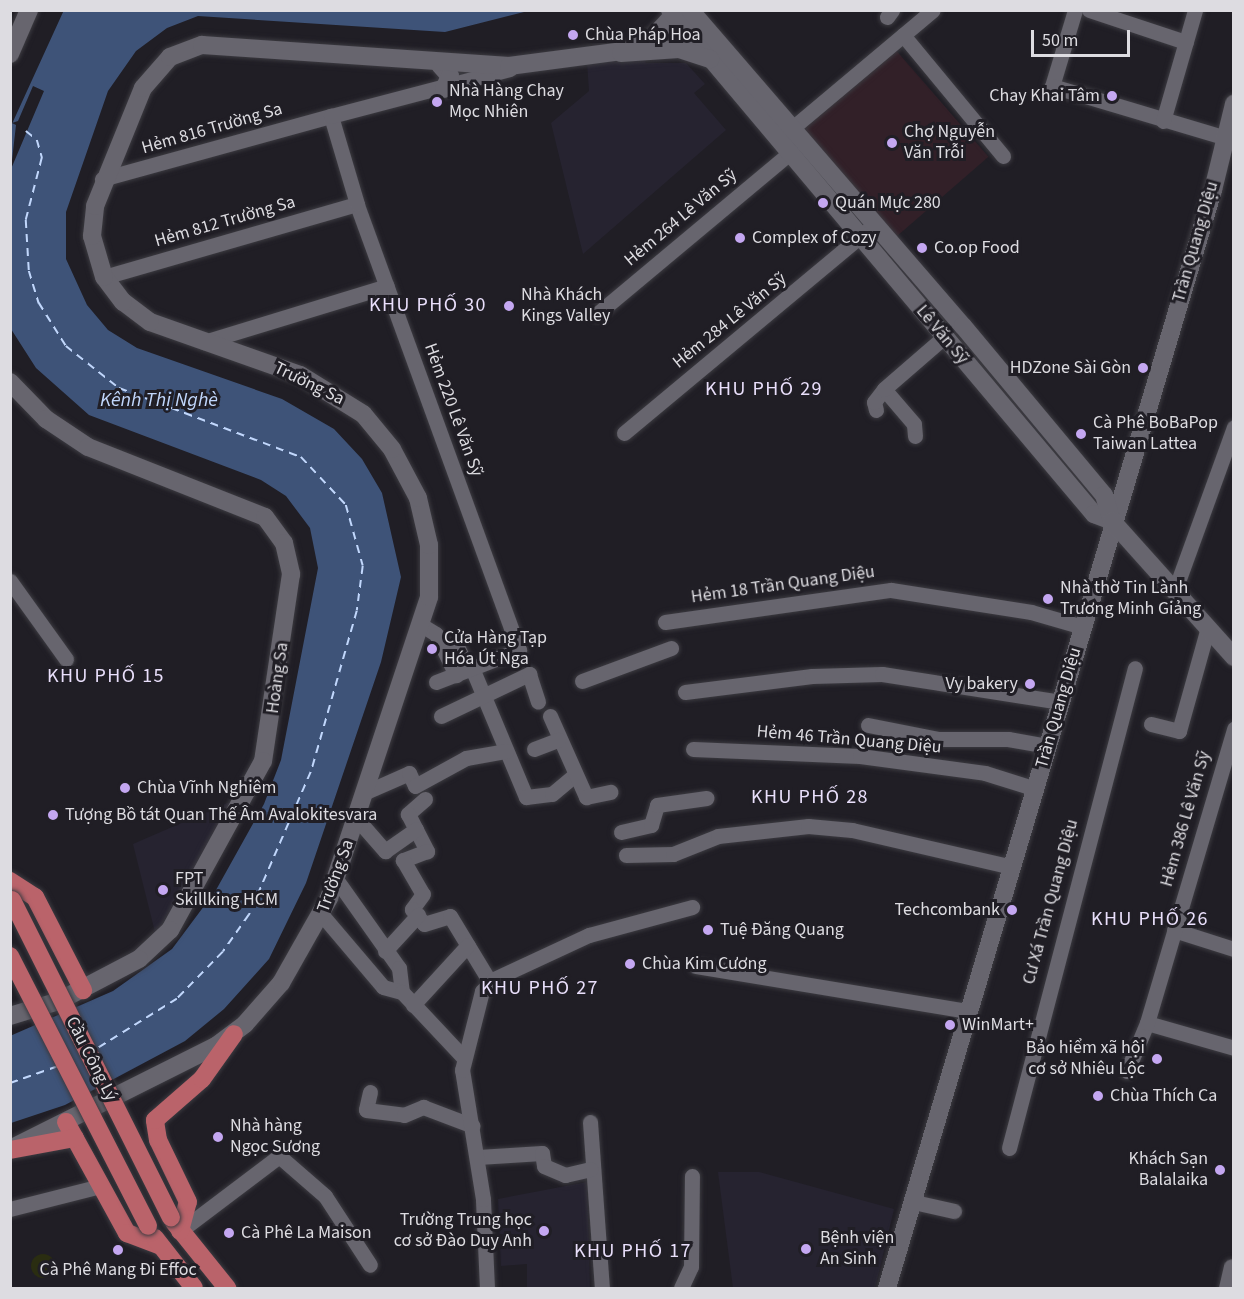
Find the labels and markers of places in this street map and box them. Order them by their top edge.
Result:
place label: Chùa Pháp Hoa [585,24,700,46]
marker: Chùa Pháp Hoa [566,28,580,42]
place label: Nhà Hàng Chay Mọc Nhiên [449,81,564,124]
place label: Chay Khai Tâm [989,85,1100,107]
marker: Chay Khai Tâm [1105,89,1119,103]
marker: Nhà Hàng Chay Mọc Nhiên [430,95,444,109]
place label: Chợ Nguyễn Văn Trỗi [904,122,995,164]
marker: Chợ Nguyễn Văn Trỗi [885,136,899,150]
place label: Quán Mực 280 [835,192,941,214]
marker: Quán Mực 280 [816,196,830,210]
place label: Complex of Cozy [752,227,876,249]
marker: Complex of Cozy [733,231,747,245]
place label: Co.op Food [934,237,1020,259]
marker: Co.op Food [915,241,929,255]
place label: Nhà Khách Kings Valley [521,285,610,328]
marker: Nhà Khách Kings Valley [502,299,516,313]
place label: HDZone Sài Gòn [1010,357,1131,379]
marker: HDZone Sài Gòn [1136,361,1150,375]
place label: Cà Phê BoBaPop Taiwan Lattea [1093,413,1218,456]
marker: Cà Phê BoBaPop Taiwan Lattea [1074,427,1088,441]
place label: Nhà thờ Tin Lành Trương Minh Giảng [1060,578,1201,620]
marker: Nhà thờ Tin Lành Trương Minh Giảng [1041,592,1055,606]
place label: Cửa Hàng Tạp Hóa Út Nga [444,628,547,670]
marker: Cửa Hàng Tạp Hóa Út Nga [425,642,439,656]
place label: Vy bakery [945,673,1018,695]
marker: Vy bakery [1023,677,1037,691]
place label: Chùa Vĩnh Nghiêm [137,777,276,799]
marker: Chùa Vĩnh Nghiêm [118,781,132,795]
place label: Tượng Bồ tát Quan Thế Âm Avalokitesvara [65,804,377,826]
marker: Tượng Bồ tát Quan Thế Âm Avalokitesvara [46,808,60,822]
place label: FPT Skillking HCM [175,869,278,912]
marker: FPT Skillking HCM [156,883,170,897]
place label: Techcombank [895,899,1000,921]
marker: Techcombank [1005,903,1019,917]
place label: Tuệ Đăng Quang [720,919,844,941]
marker: Tuệ Đăng Quang [701,923,715,937]
place label: Chùa Kim Cương [642,953,766,975]
marker: Chùa Kim Cương [623,957,637,971]
place label: WinMart+ [962,1014,1034,1036]
marker: WinMart+ [943,1018,957,1032]
place label: Bảo hiểm xã hội cơ sở Nhiêu Lộc [1026,1038,1145,1080]
marker: Bảo hiểm xã hội cơ sở Nhiêu Lộc [1150,1052,1164,1066]
place label: Chùa Thích Ca [1110,1085,1217,1107]
marker: Chùa Thích Ca [1091,1089,1105,1103]
place label: Nhà hàng Ngọc Sương [230,1116,320,1158]
marker: Nhà hàng Ngọc Sương [211,1130,225,1144]
place label: Khách Sạn Balalaika [1129,1149,1208,1192]
marker: Khách Sạn Balalaika [1213,1163,1227,1177]
place label: Trường Trung học cơ sở Đào Duy Anh [394,1210,532,1252]
place label: Cà Phê La Maison [241,1222,372,1244]
marker: Trường Trung học cơ sở Đào Duy Anh [537,1224,551,1238]
marker: Cà Phê La Maison [222,1226,236,1240]
place label: Bệnh viện An Sinh [820,1228,894,1270]
marker: Bệnh viện An Sinh [797,1240,815,1258]
marker: Cà Phê Mang Đi Effoc [111,1243,125,1257]
place label: Cà Phê Mang Đi Effoc [39,1259,197,1281]

